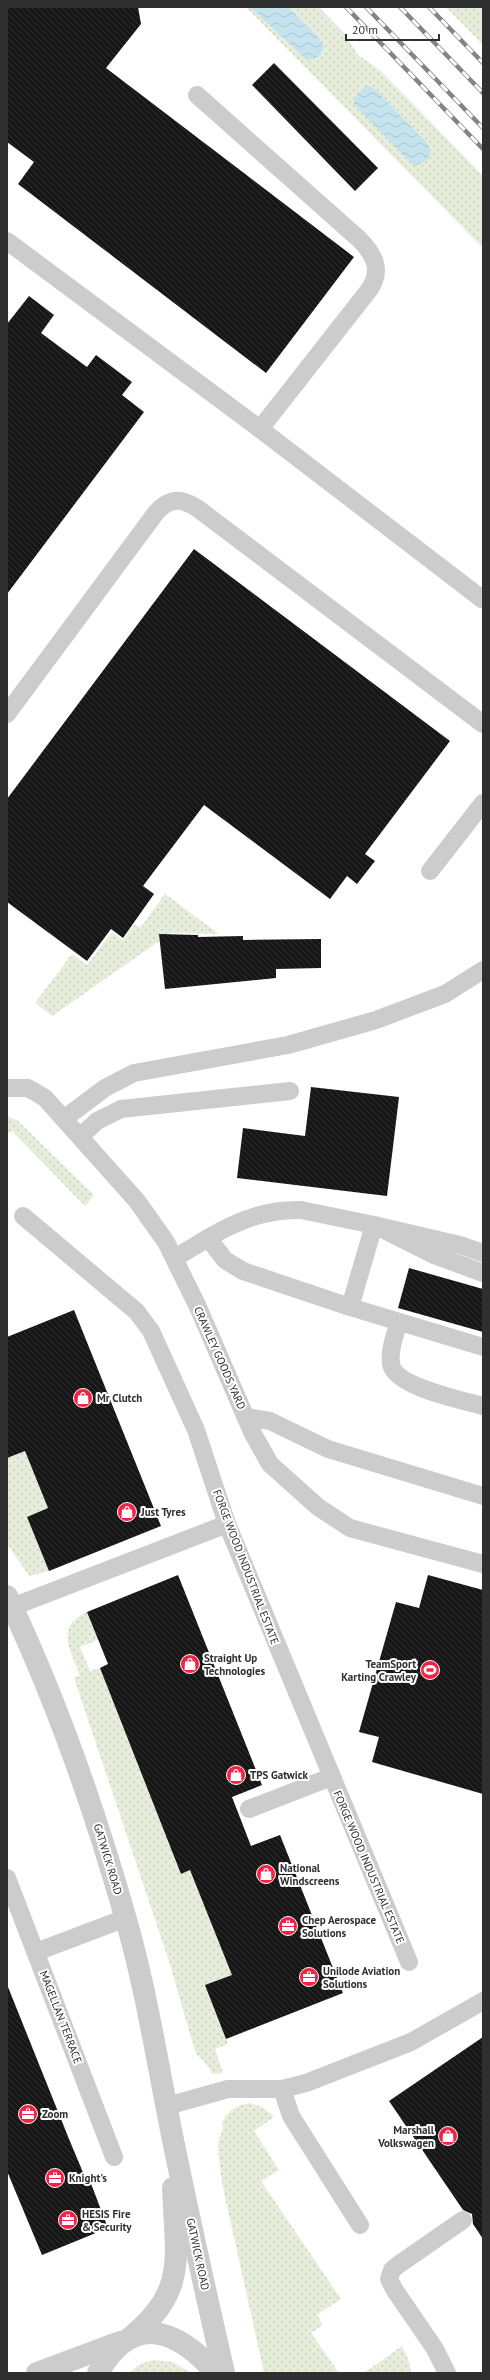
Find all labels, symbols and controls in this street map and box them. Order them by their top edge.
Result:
scale bar [346,16,439,42]
text: 20 m [352,22,378,37]
street label: CRAWLEY GOODS YARD [191,1304,249,1412]
shop icon: Mr Clutch [72,1387,94,1409]
place label: Mr Clutch [97,1391,142,1405]
street label: FORGE WOOD INDUSTRIAL ESTATE [210,1488,282,1647]
shop icon: Just Tyres [116,1501,138,1523]
place label: Just Tyres [140,1505,186,1519]
place label: Straight Up Technologies [204,1651,266,1678]
shop icon: Straight Up Technologies [179,1653,201,1675]
place label: TeamSport Karting Crawley [341,1657,417,1684]
sports icon: TeamSport Karting Crawley [419,1659,441,1681]
shop icon: TPS Gatwick [225,1764,247,1786]
place label: TPS Gatwick [250,1768,308,1782]
street label: FORGE WOOD INDUSTRIAL ESTATE [330,1788,408,1946]
street label: GATWICK ROAD [91,1822,125,1896]
place label: National Windscreens [280,1861,340,1888]
shop icon: National Windscreens [255,1863,277,1885]
place label: Chep Aerospace Solutions [302,1913,376,1940]
office icon: Chep Aerospace Solutions [277,1915,299,1937]
place label: Unilode Aviation Solutions [323,1964,400,1991]
office icon: Unilode Aviation Solutions [298,1966,320,1988]
street label: MAGELLAN TERRACE [37,1969,85,2066]
office icon: Zoom [17,2103,39,2125]
place label: Zoom [42,2107,68,2121]
place label: Marshall Volkswagen [377,2123,435,2150]
shop icon: Marshall Volkswagen [437,2125,459,2147]
office icon: Knight's [44,2167,66,2189]
place label: Knight's [69,2171,107,2185]
place label: HESIS Fire & Security [82,2207,132,2234]
office icon: HESIS Fire & Security [57,2209,79,2231]
street label: GATWICK ROAD [184,2217,212,2291]

